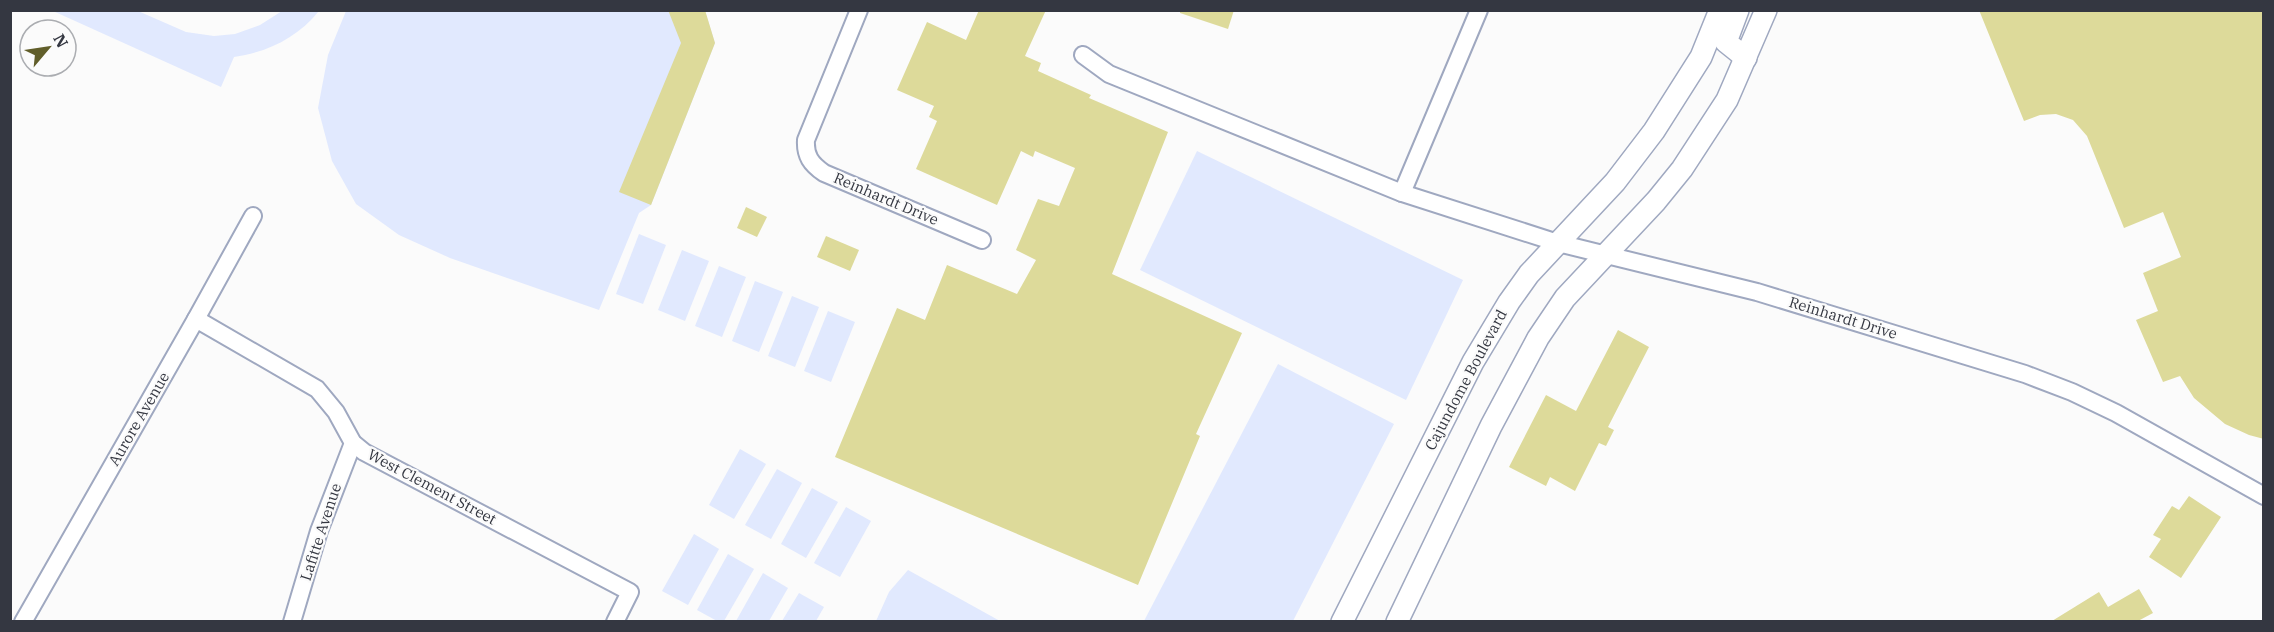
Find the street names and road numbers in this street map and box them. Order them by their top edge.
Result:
street label: Reinhardt Drive [831,168,942,229]
street label: Reinhardt Drive [1787,292,1900,343]
street label: Cajundome Boulevard [1420,306,1511,453]
street label: Aurore Avenue [104,368,173,469]
street label: West Clement Street [365,445,500,529]
street label: Lafitte Avenue [296,481,345,583]

